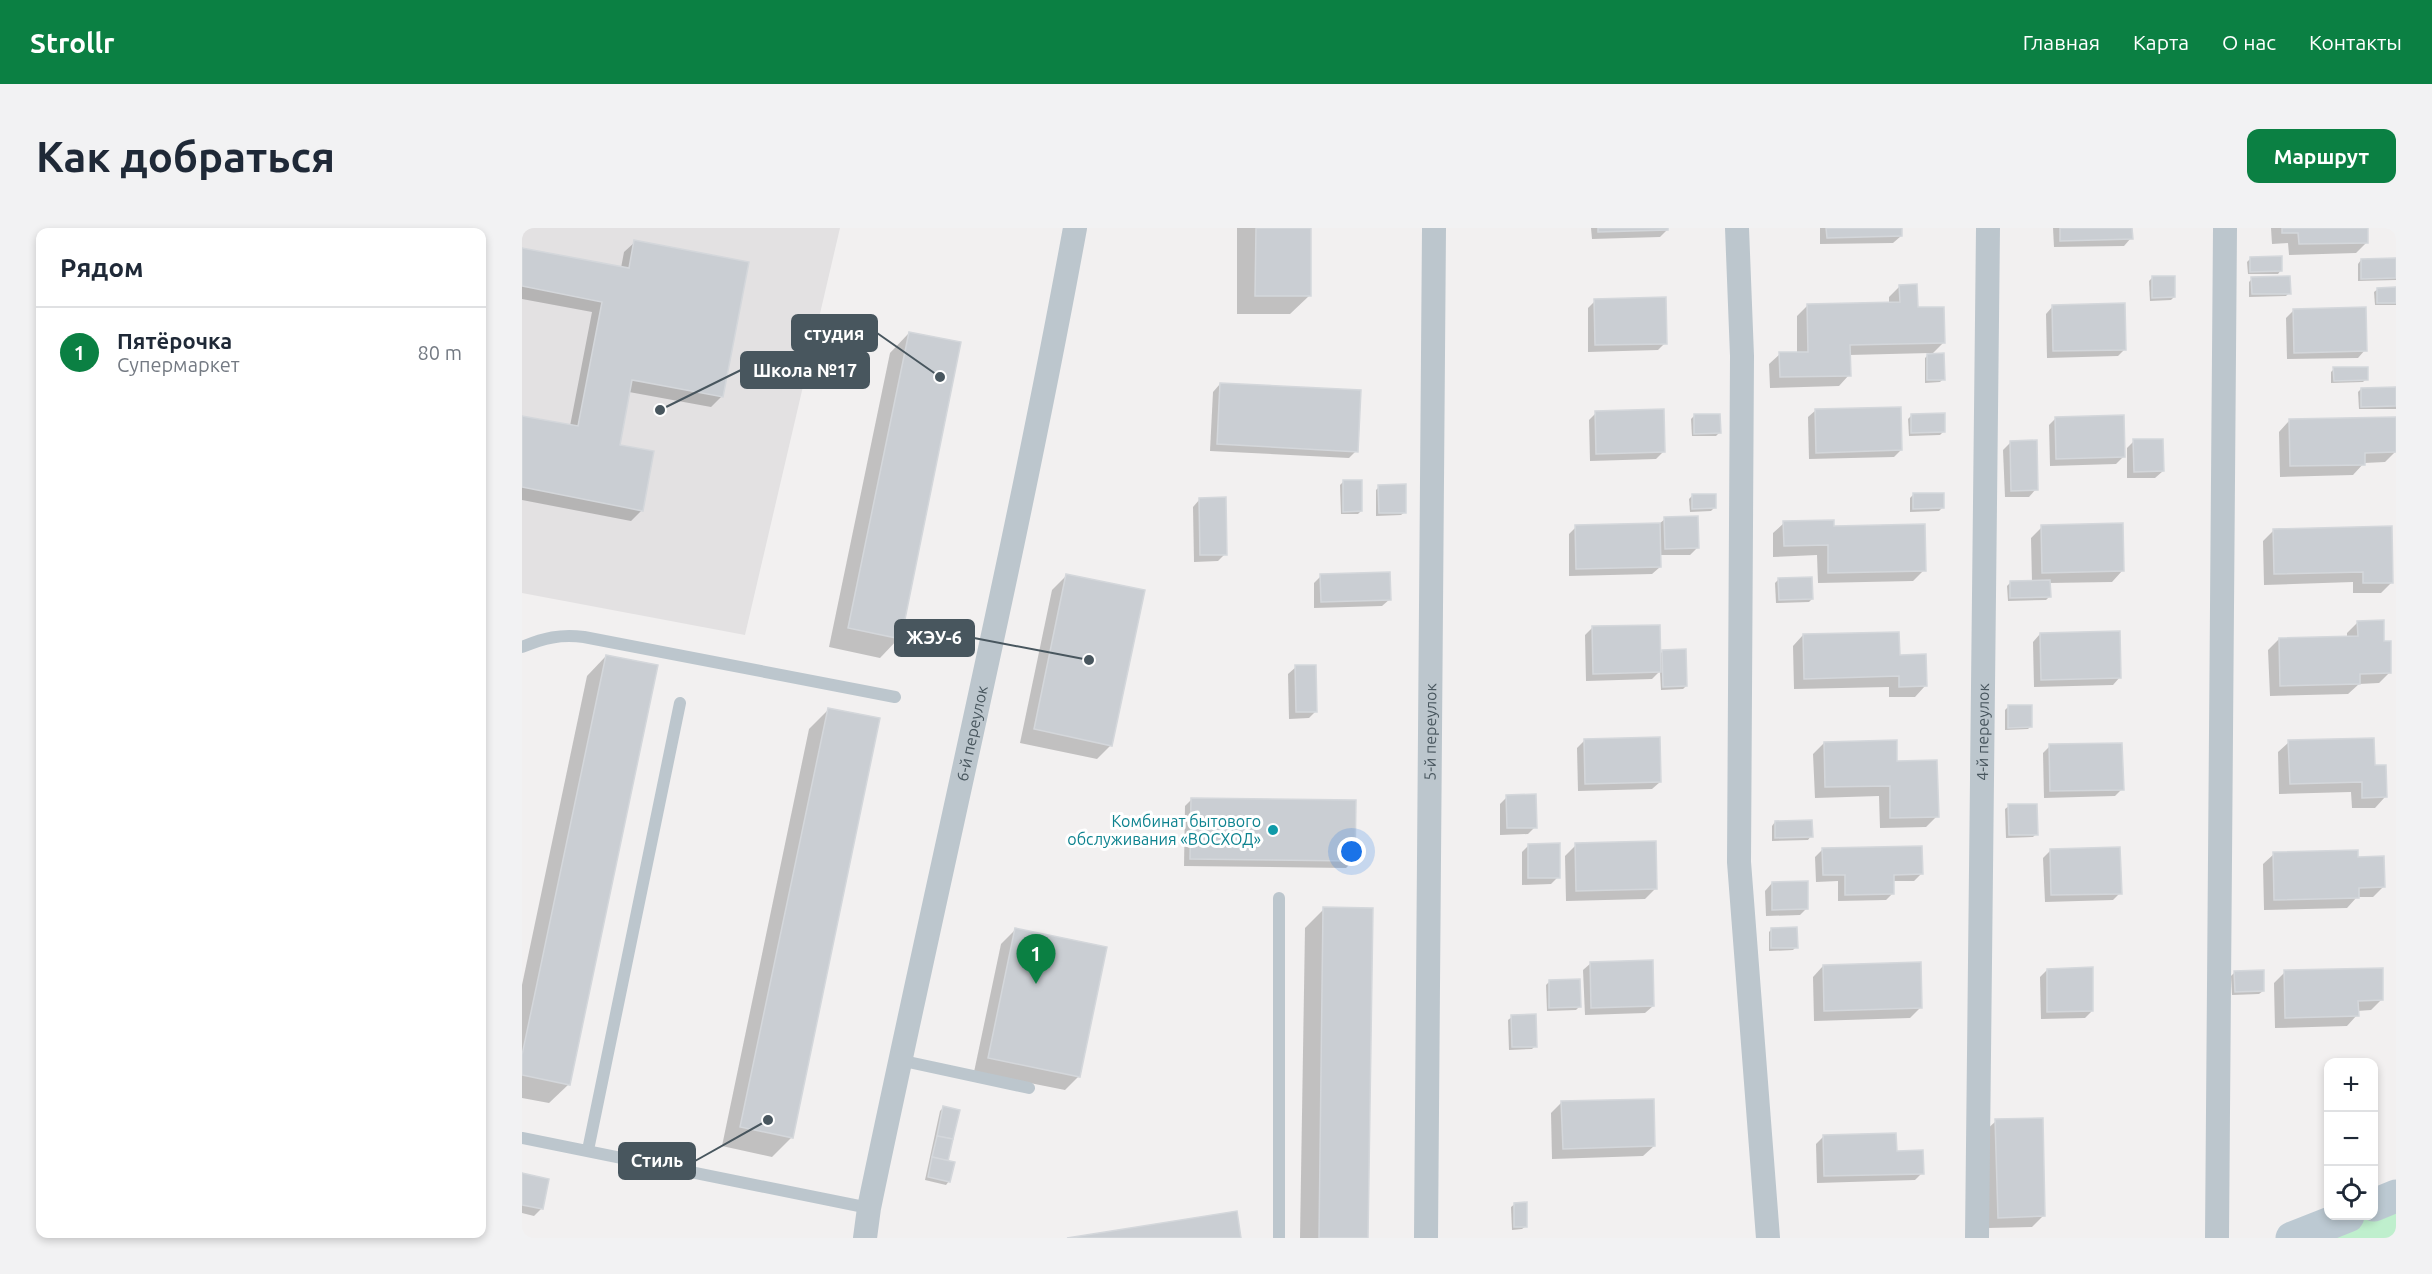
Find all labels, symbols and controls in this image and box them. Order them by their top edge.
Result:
text: Strollr [30,27,115,58]
text: Главная [2023,30,2100,54]
text: Карта [2133,30,2189,54]
text: О нас [2222,30,2276,54]
text: Контакты [2309,30,2402,54]
button: Маршрут [2247,129,2396,183]
text: Как добраться [36,133,335,180]
text: Рядом [60,253,144,282]
callout: студия [792,315,877,351]
text: студия [804,323,864,343]
text: Пятёрочка [117,328,232,353]
text: 1 [74,341,85,364]
text: 80 m [418,341,462,364]
callout: Школа №17 [741,352,869,388]
text: Супермаркет [117,353,240,376]
text: Школа №17 [753,360,857,380]
callout: ЖЭУ-6 [895,620,974,656]
text: ЖЭУ-6 [906,627,962,647]
street label: 5-й переулок [1421,683,1439,781]
street label: 4-й переулок [1973,683,1992,781]
street label: 6-й переулок [953,684,991,783]
place label: Комбинат бытового обслуживания «ВОСХОД» [1067,812,1261,848]
marker: Комбинат бытового обслуживания «ВОСХОД» [1266,823,1280,837]
your location [1337,837,1366,866]
pin: 1 [1016,934,1056,984]
map controls [2324,1058,2378,1220]
button: + [2324,1058,2378,1112]
button: − [2324,1112,2378,1166]
callout: Стиль [619,1143,695,1179]
text: Стиль [631,1150,683,1170]
button: locate [2324,1166,2378,1220]

